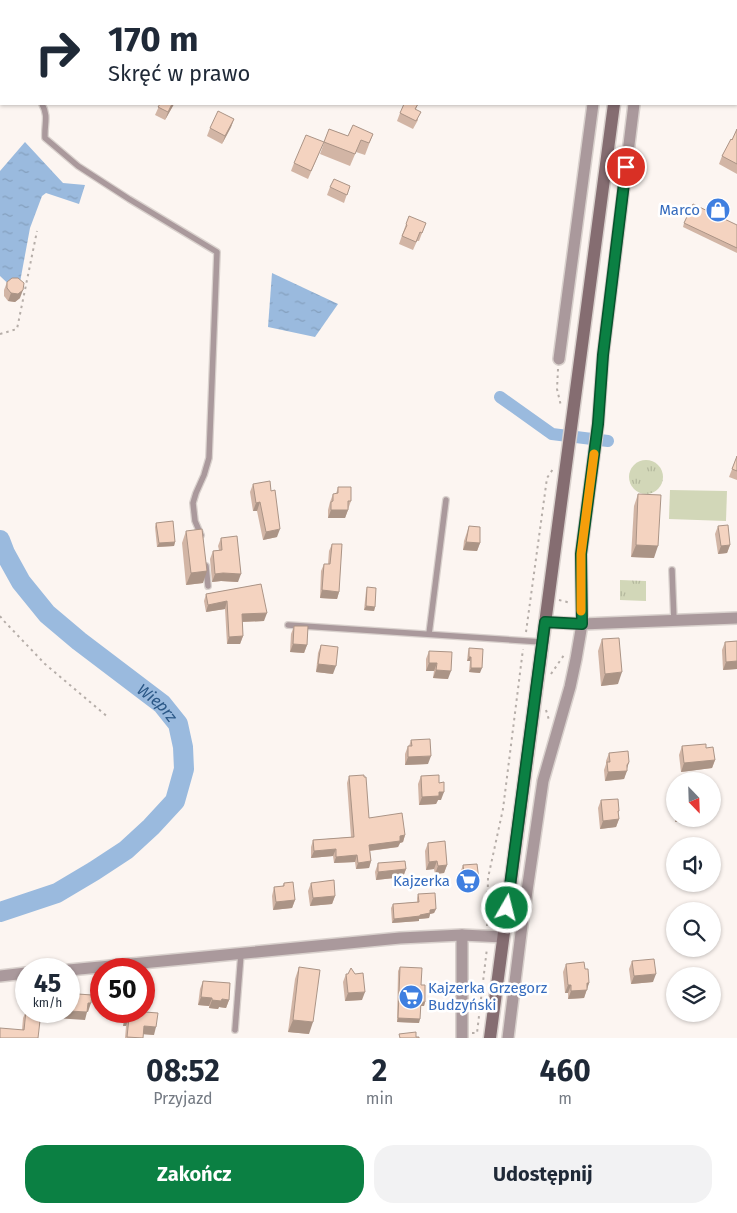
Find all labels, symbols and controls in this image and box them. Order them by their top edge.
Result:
text: 170 m [108,18,199,60]
icon: right [25,20,90,85]
text: Skręć w prawo [108,60,250,87]
pin [605,146,647,188]
icon: arrive [612,153,640,181]
shop icon: Marco [705,197,731,223]
place label: Marco [659,201,700,219]
water label: Wieprz [134,679,182,725]
north arrow [666,772,721,828]
map controls [666,772,721,1022]
button: sound [666,837,721,892]
supermarket icon: Kajzerka [455,868,481,894]
place label: Kajzerka [393,872,450,890]
position arrow [480,881,532,933]
button: search [666,902,721,957]
speed limit sign: 50 [90,958,155,1023]
button: layers [666,967,721,1022]
text: 45 [34,969,61,999]
place label: Kajzerka Grzegorz Budzyński [428,979,548,1014]
supermarket icon: Kajzerka Grzegorz Budzyński [398,984,424,1010]
text: km/h [33,996,62,1010]
text: 08:52 [146,1053,220,1089]
text: 2 [372,1053,387,1089]
text: 460 [539,1053,591,1089]
text: Przyjazd [153,1089,213,1108]
text: min [366,1089,393,1108]
text: m [558,1089,572,1108]
button: Zakończ [25,1145,364,1203]
button: Udostępnij [374,1145,712,1203]

